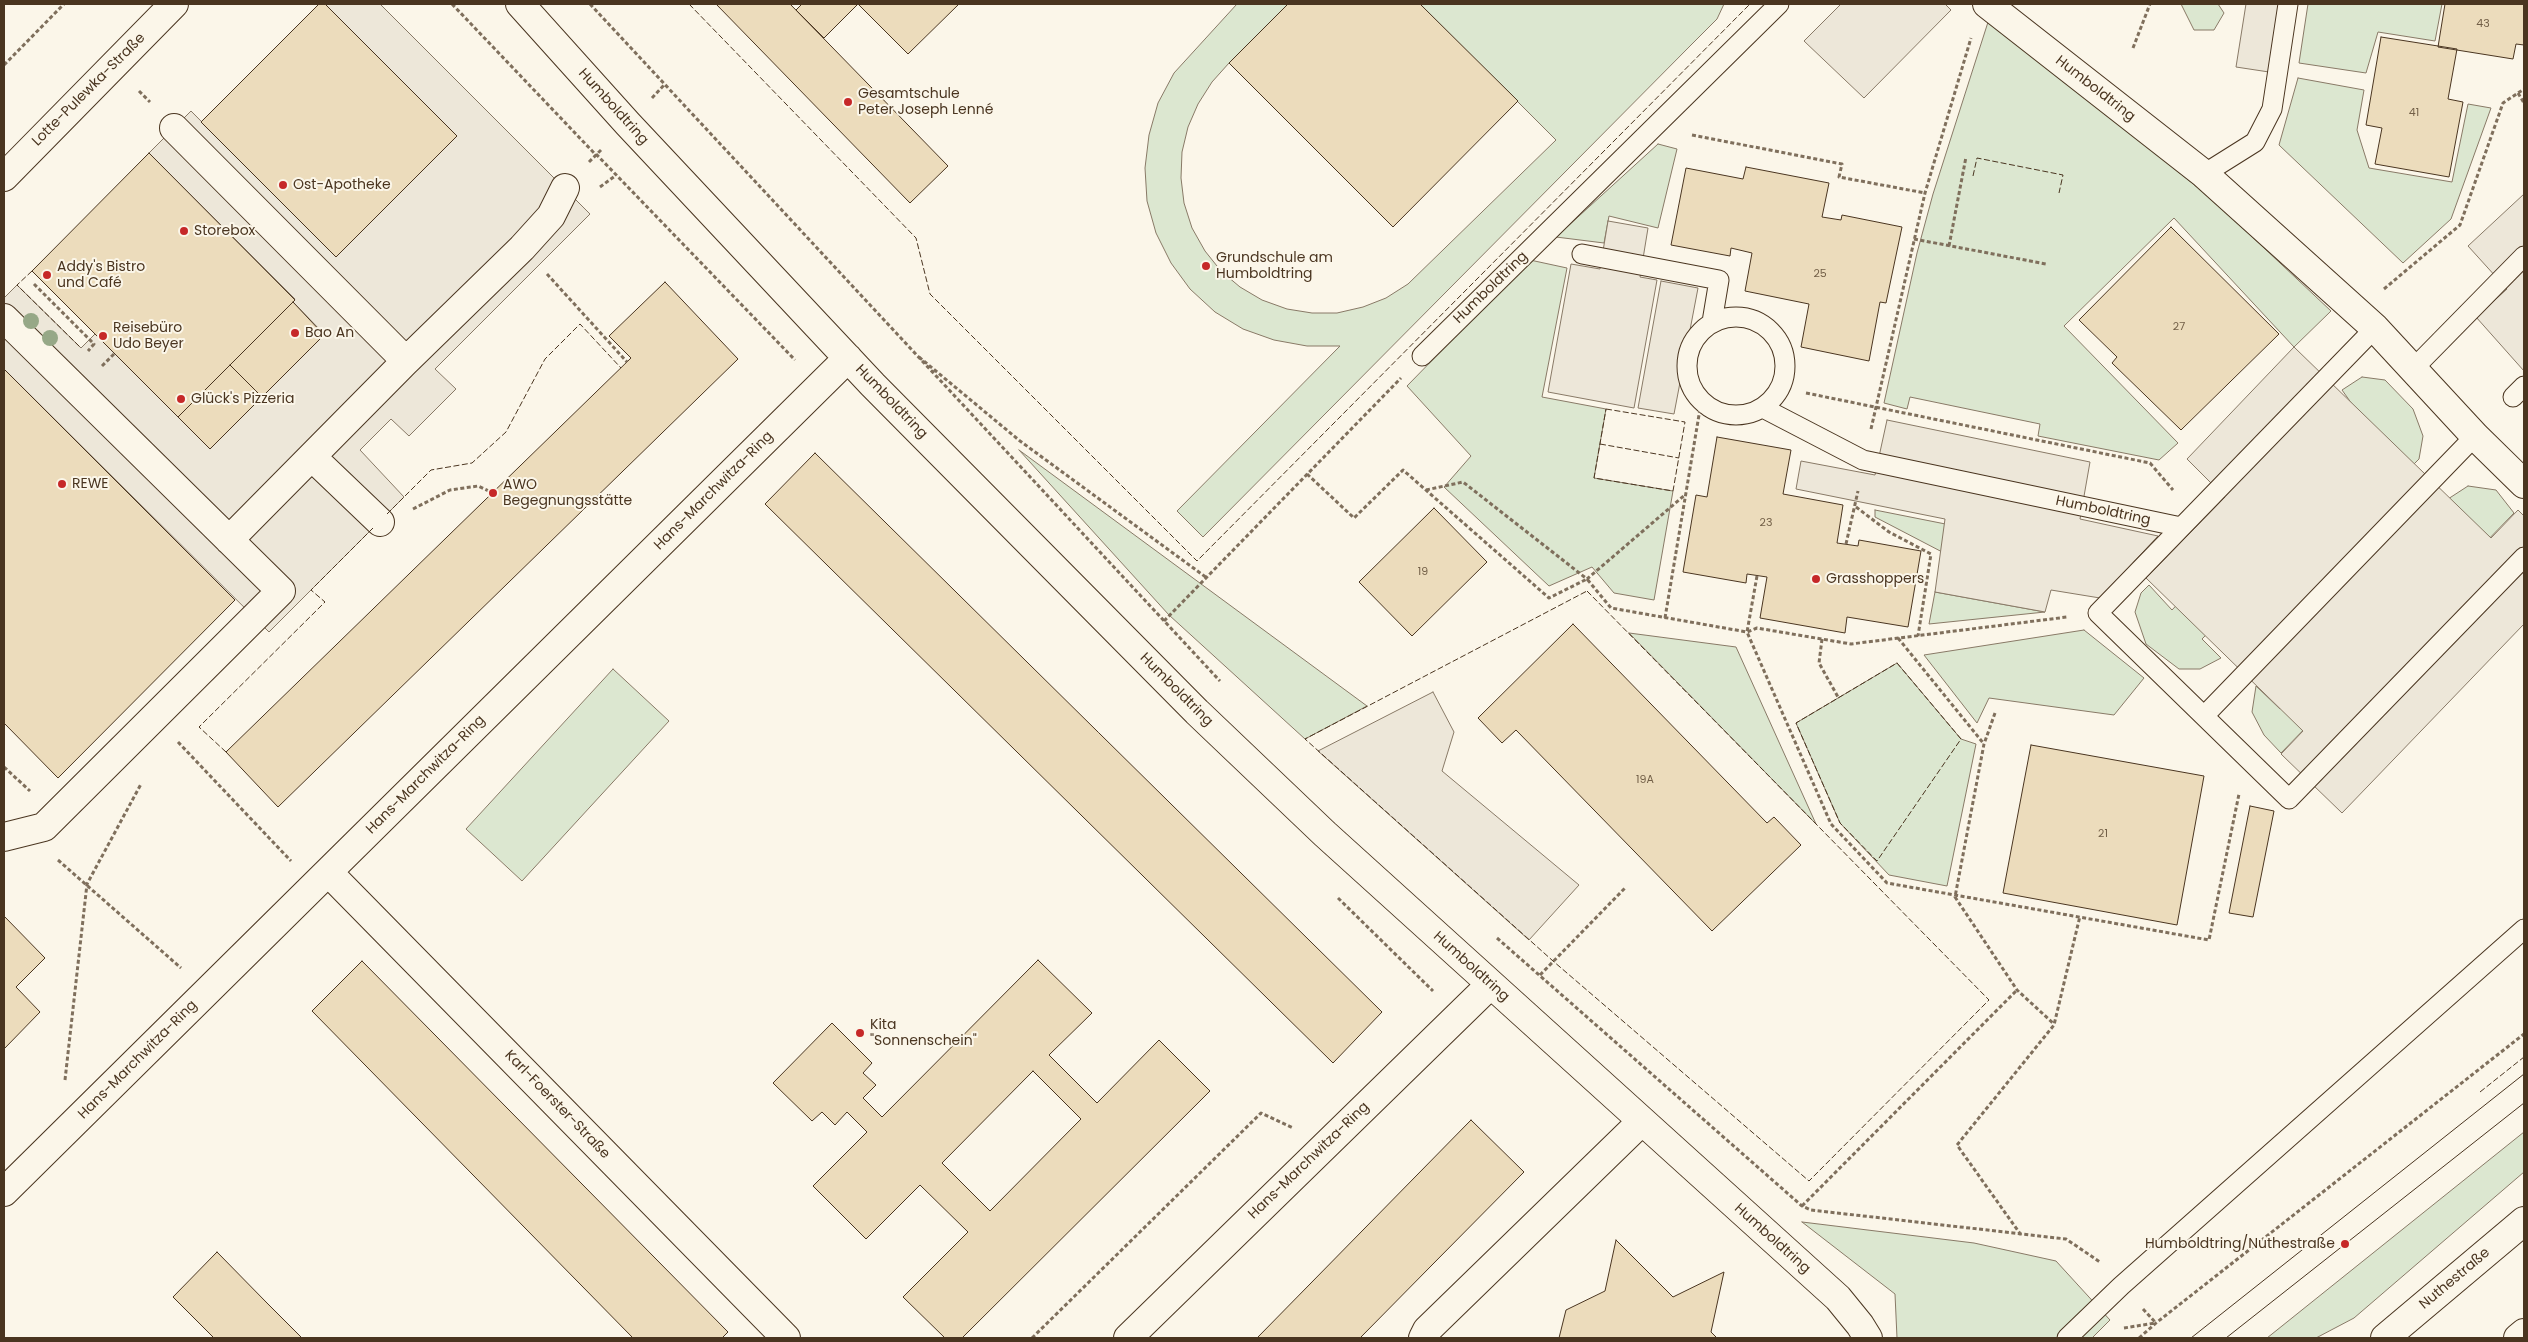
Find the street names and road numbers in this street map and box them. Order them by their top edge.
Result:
street label: Lotte-Pulewka-Straße [29,30,149,150]
street label: Humboldtring [2052,53,2138,125]
street label: Humboldtring [574,65,652,149]
street label: Humboldtring [1450,248,1532,328]
street label: Humboldtring [851,361,931,443]
street label: Hans-Marchwitza-Ring [651,428,777,554]
street label: Humboldtring [2054,493,2152,529]
street label: Humboldtring [1136,650,1216,730]
street label: Hans-Marchwitza-Ring [363,712,489,838]
street label: Humboldtring [1429,928,1513,1006]
street label: Hans-Marchwitza-Ring [75,997,201,1123]
street label: Karl-Foerster-Straße [501,1047,613,1163]
street label: Hans-Marchwitza-Ring [1245,1099,1373,1223]
street label: Humboldtring [1730,1200,1814,1278]
street label: Nuthestraße [2416,1245,2494,1313]

